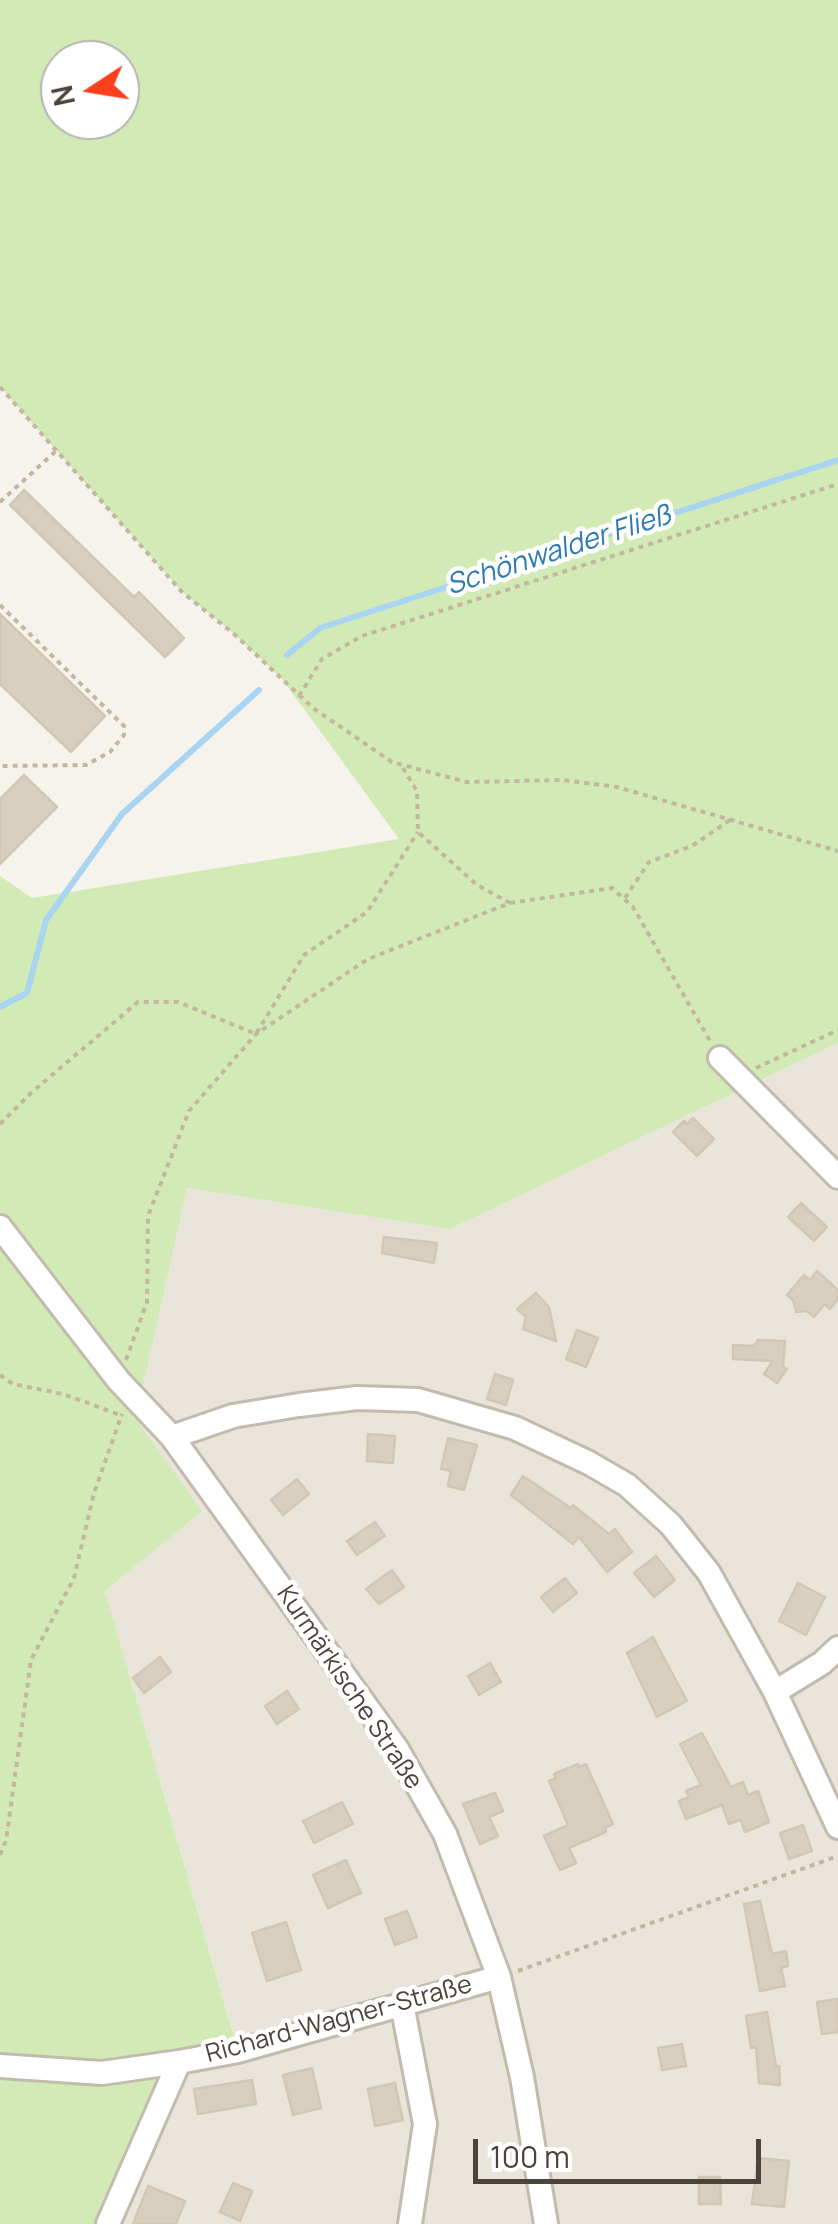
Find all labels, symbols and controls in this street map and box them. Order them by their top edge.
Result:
north arrow [40,40,140,140]
text: N [42,82,83,110]
water label: Schönwalder Fließ [442,499,676,603]
street label: Kurmärkische Straße [270,1581,428,1795]
street label: Richard-Wagner-Straße [203,1970,475,2070]
scale bar [478,2119,766,2181]
text: 100 m [490,2136,570,2177]

